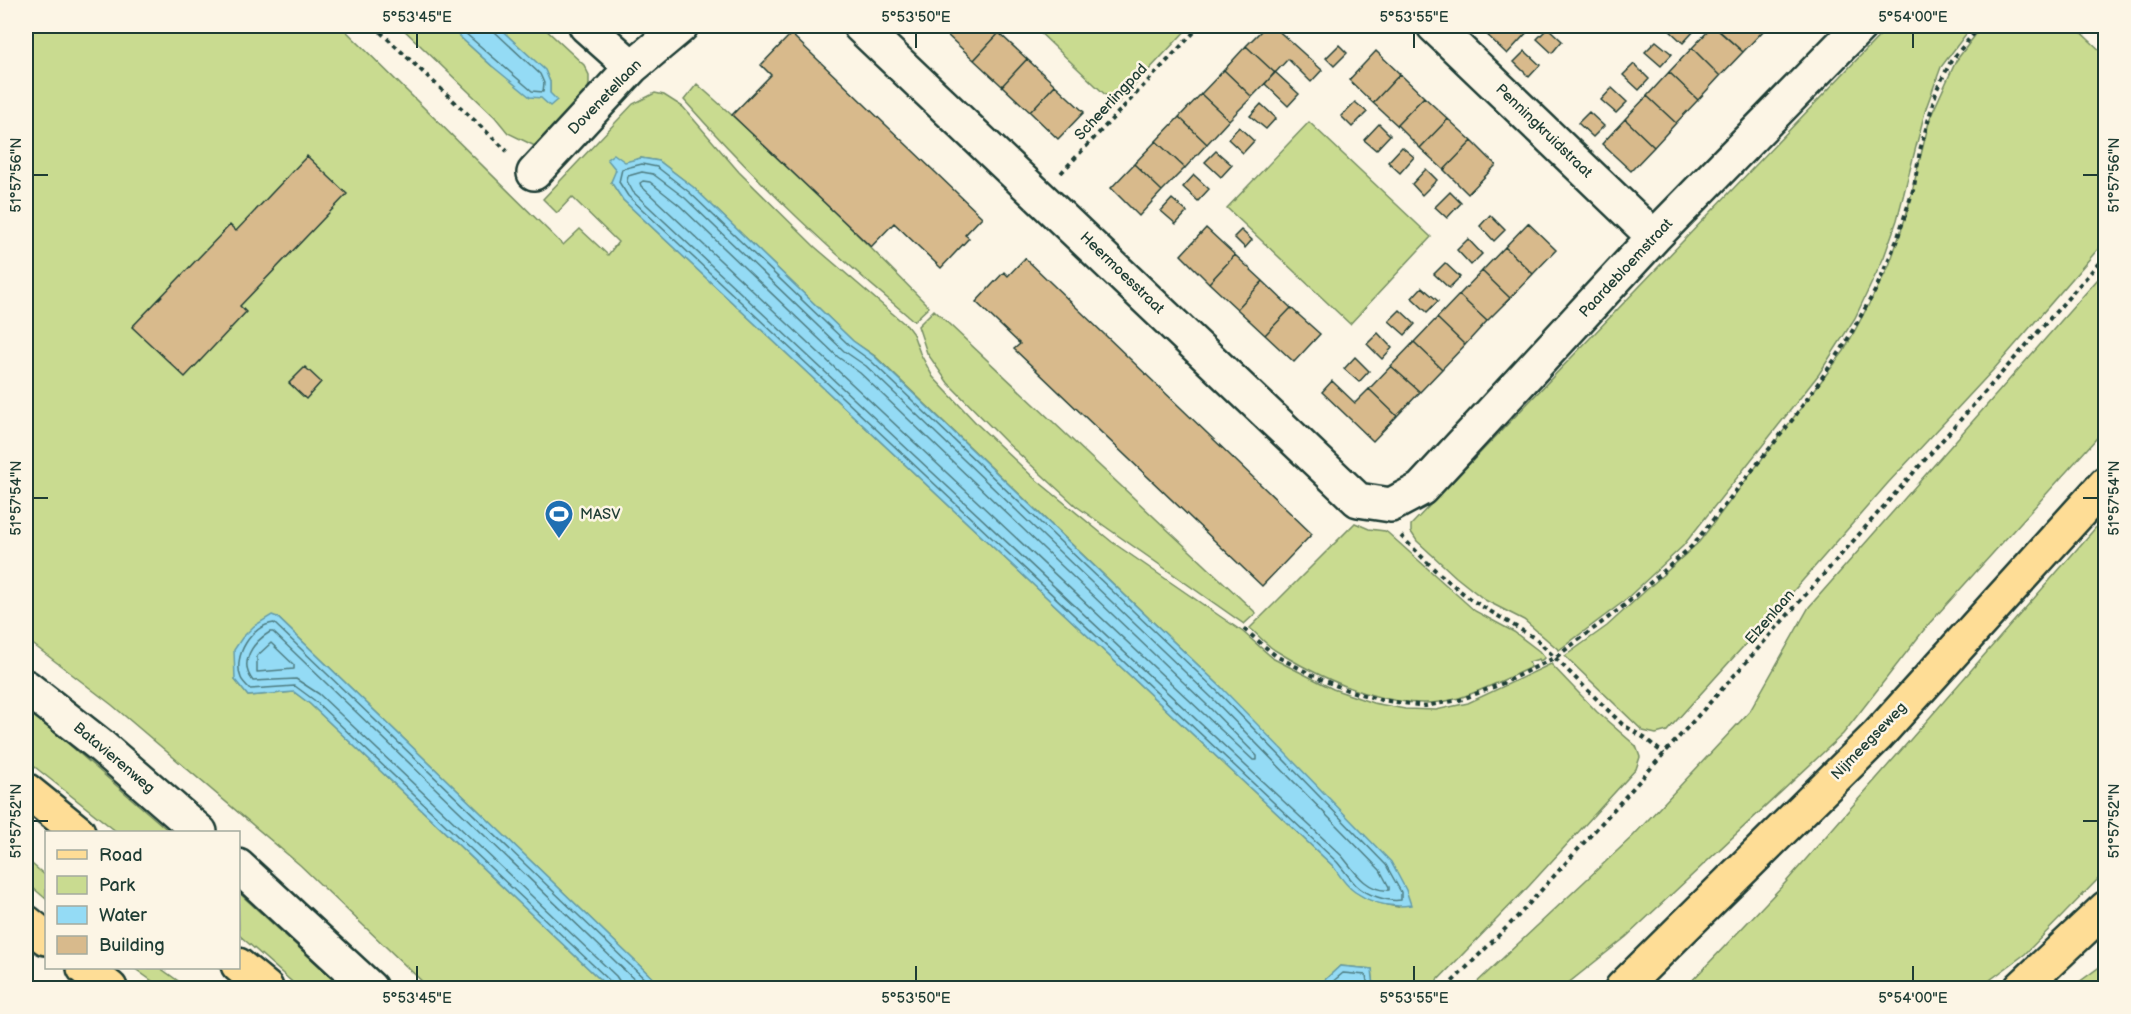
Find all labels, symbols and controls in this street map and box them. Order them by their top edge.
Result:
text: 5°53'45"E [382,8,452,27]
text: 5°53'50"E [881,8,951,27]
text: 5°53'55"E [1379,8,1449,27]
text: 5°54'00"E [1878,8,1948,27]
street label: Dovenetellaan [564,55,646,139]
street label: Scheerlingpad [1071,60,1151,144]
street label: Penningkruidstraat [1492,80,1597,182]
text: 51°57'56"N [7,137,26,213]
text: 51°57'56"N [2105,137,2124,213]
street label: Paardebloemstraat [1575,214,1677,322]
street label: Heermoesstraat [1076,228,1168,318]
text: 51°57'54"N [7,460,26,536]
text: 51°57'54"N [2105,460,2124,536]
sports icon: MASV [543,498,575,540]
place label: MASV [580,505,621,524]
street label: Elzenlaan [1741,586,1799,648]
street label: Nijmeegseweg [1827,698,1911,784]
street label: Batavierenweg [69,718,159,798]
text: 51°57'52"N [7,784,26,858]
text: 51°57'52"N [2105,784,2124,858]
legend [45,831,240,969]
text: Road [99,845,143,866]
text: Park [99,875,135,896]
text: Water [99,905,147,926]
text: Building [99,935,165,956]
text: 5°53'45"E [382,989,452,1008]
text: 5°53'50"E [881,989,951,1008]
text: 5°53'55"E [1379,989,1449,1008]
text: 5°54'00"E [1878,989,1948,1008]

